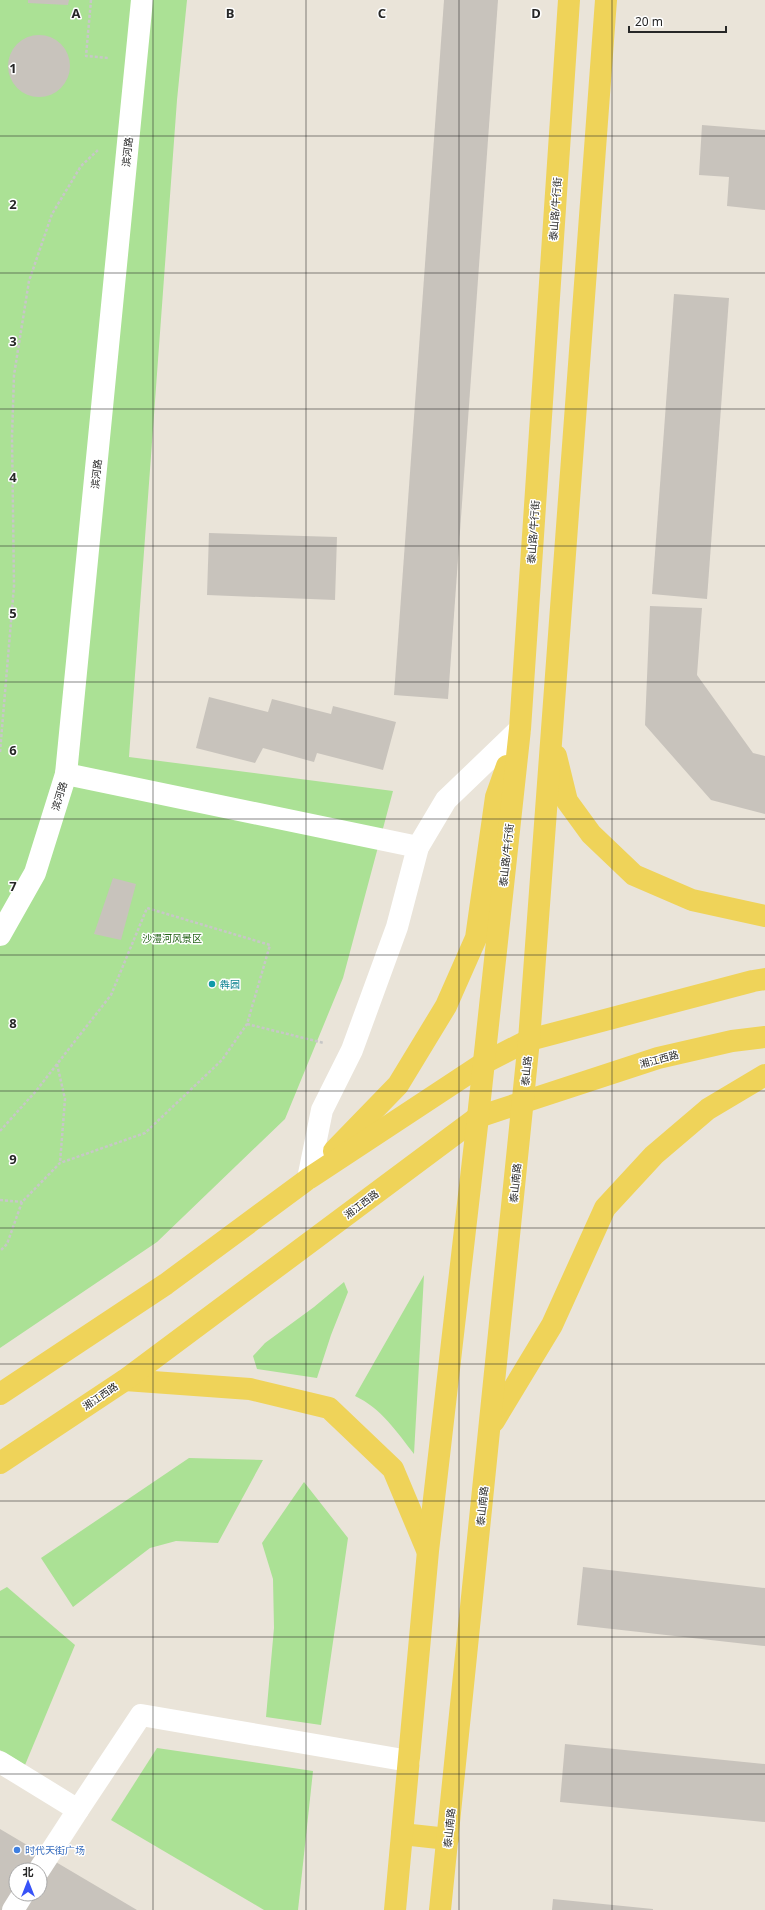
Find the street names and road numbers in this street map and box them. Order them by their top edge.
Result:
street label: 滨河路 [118,136,136,168]
street label: 泰山路/牛行街 [546,177,564,241]
street label: 滨河路 [87,458,105,490]
street label: 泰山路/牛行街 [524,500,542,564]
street label: 滨河路 [48,780,70,812]
street label: 泰山路/牛行街 [496,823,516,887]
street label: 湘江西路 [638,1047,680,1071]
street label: 泰山路 [518,1055,534,1087]
street label: 泰山南路 [506,1162,524,1204]
street label: 湘江西路 [341,1186,381,1222]
street label: 湘江西路 [80,1379,120,1413]
street label: 泰山南路 [473,1485,491,1527]
street label: 泰山南路 [440,1807,458,1849]

